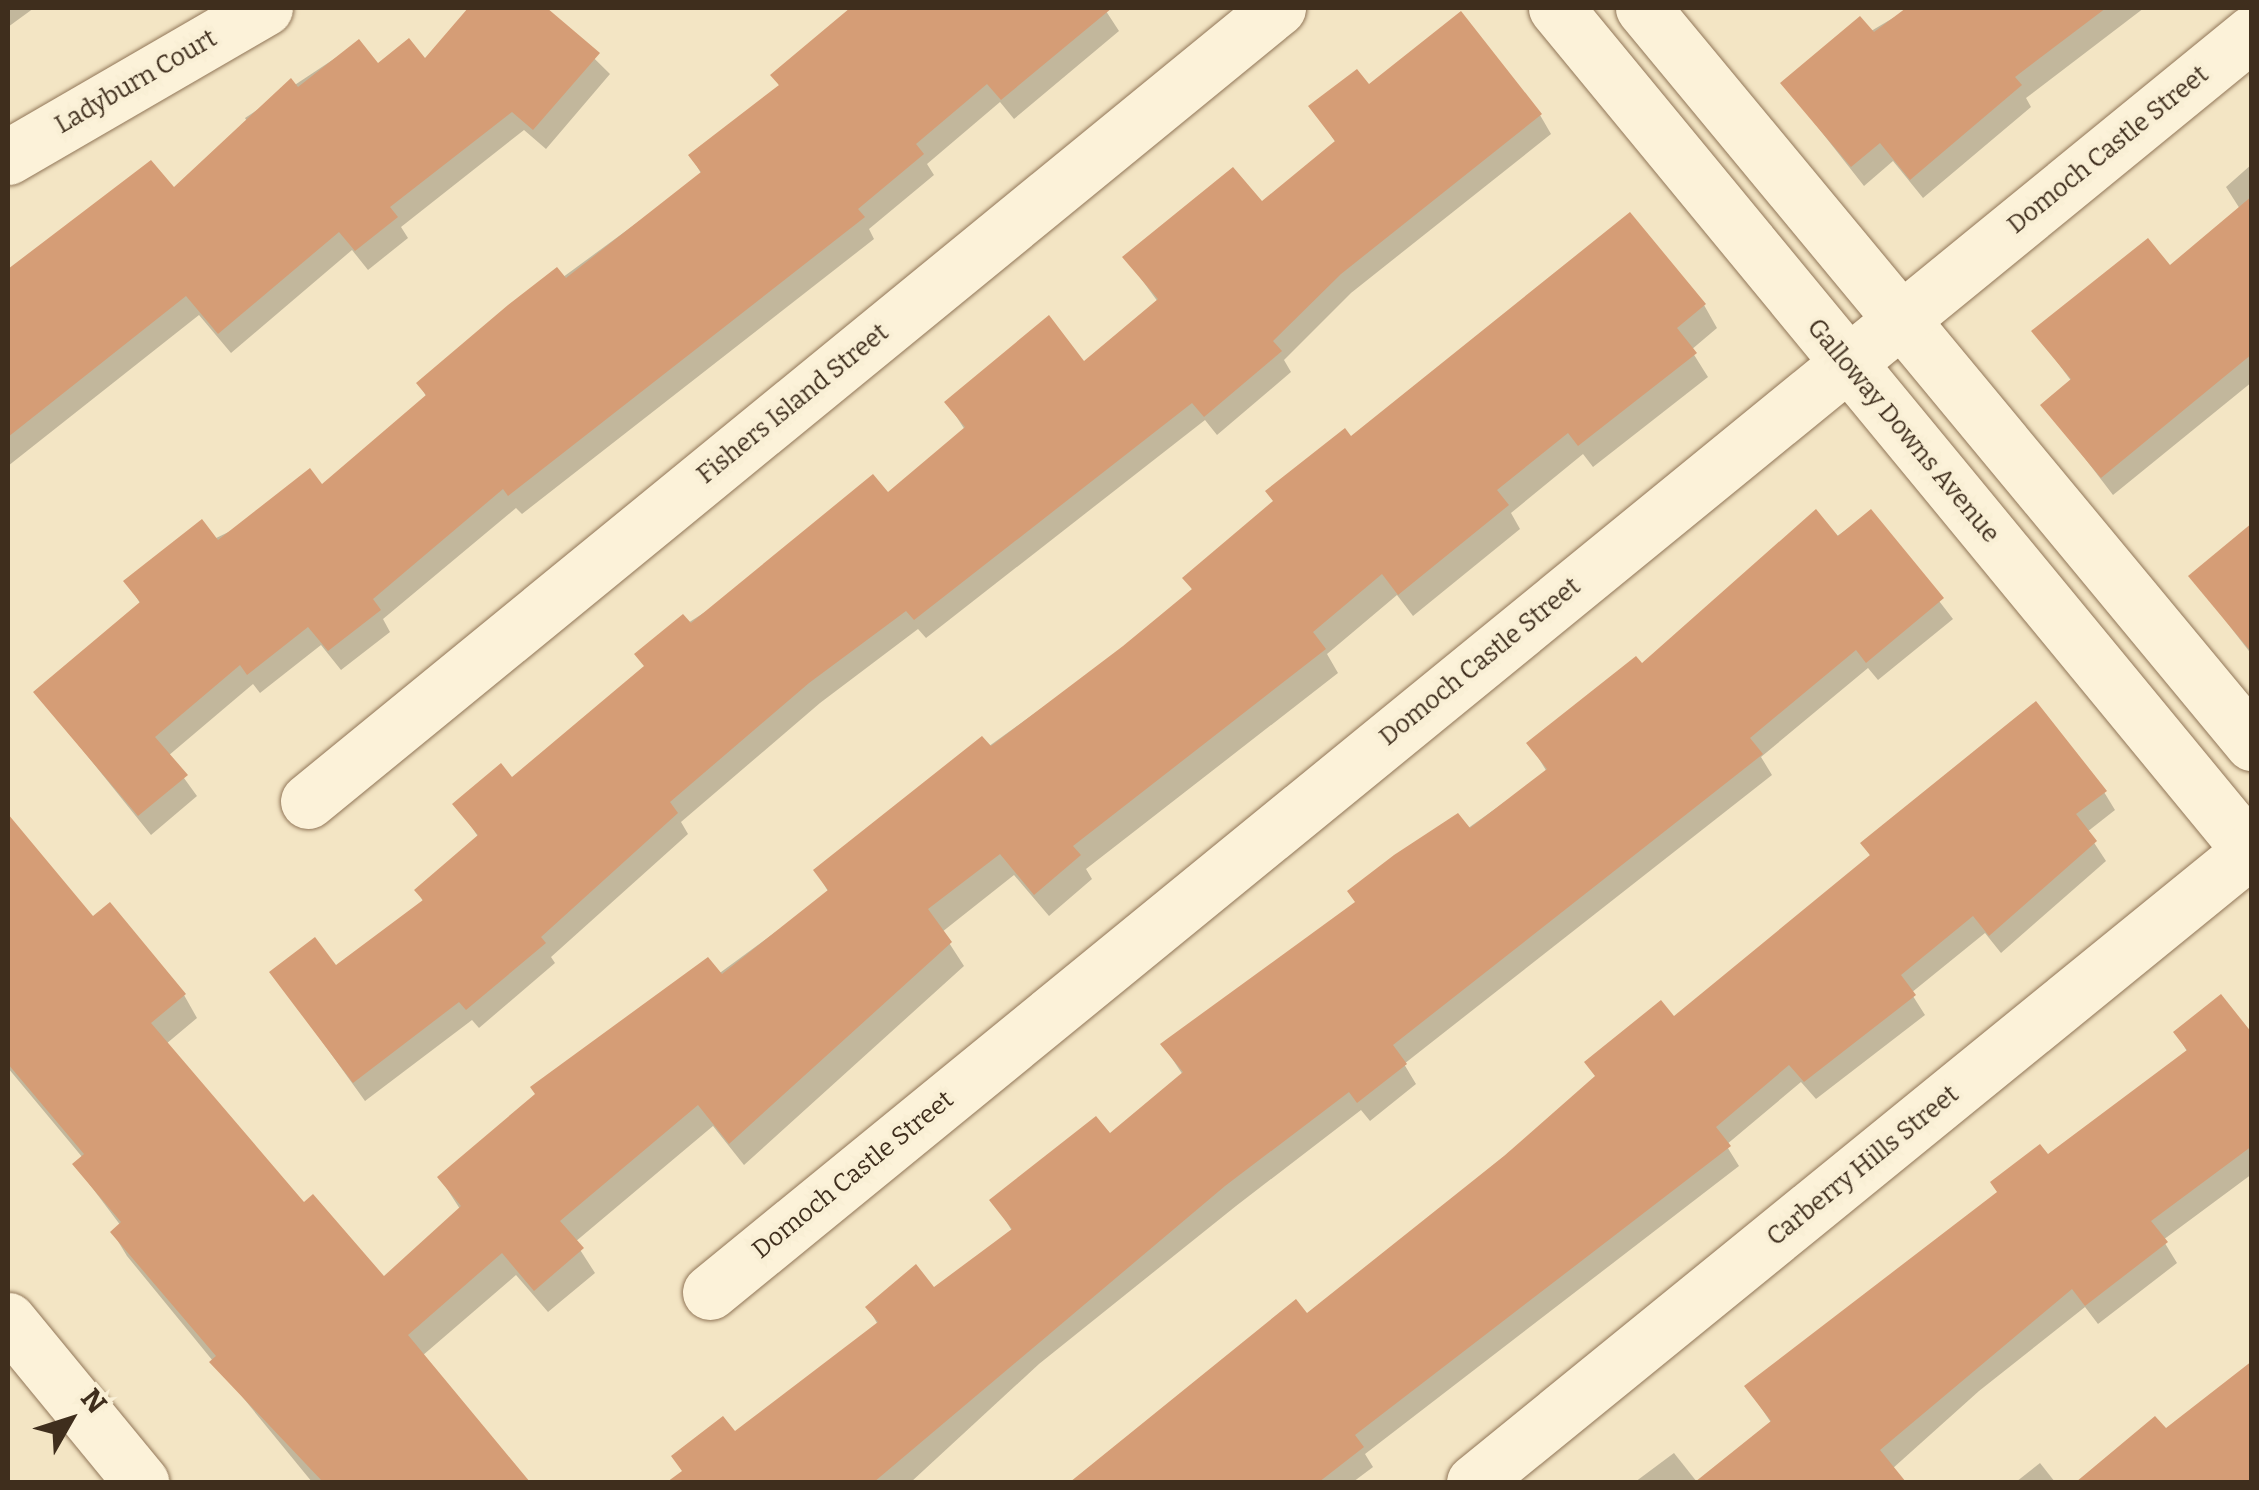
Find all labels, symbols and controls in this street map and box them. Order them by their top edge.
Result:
street label: Ladyburn Court [50,24,222,140]
street label: Domoch Castle Street [2001,60,2215,240]
street label: Galloway Downs Avenue [1801,313,2005,549]
street label: Fishers Island Street [691,318,895,490]
street label: Domoch Castle Street [1373,572,1587,752]
street label: Carberry Hills Street [1761,1080,1965,1252]
street label: Domoch Castle Street [746,1085,960,1265]
north arrow [20,1370,120,1470]
text: N [74,1382,113,1420]

